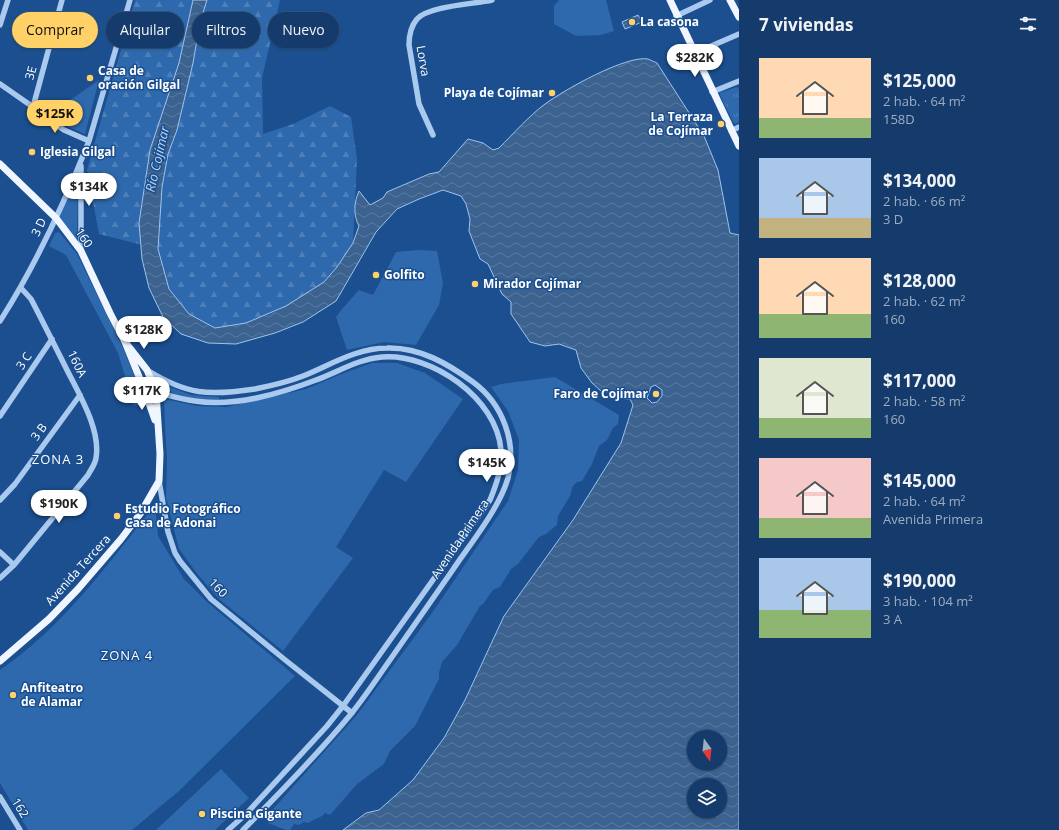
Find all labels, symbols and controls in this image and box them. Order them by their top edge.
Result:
chip: Comprar [12,12,98,48]
chip: Alquilar [106,12,184,48]
chip: Filtros [192,12,260,48]
chip: Nuevo [268,12,339,48]
place label: La casona [640,13,699,30]
text: 7 viviendas [759,13,854,36]
icon: filters [1017,13,1039,35]
marker: La casona [627,17,637,27]
street label: Lorva [413,44,434,78]
pin: $282K [667,44,723,78]
text: $282K [676,48,714,66]
place label: Casa de oración Gilgal [98,62,180,93]
street label: 3E [21,64,40,82]
text: $125,000 [883,69,956,92]
marker: Casa de oración Gilgal [85,73,95,83]
icon: home [791,74,839,122]
place label: Playa de Cojímar [444,84,545,101]
marker: Playa de Cojímar [547,88,557,98]
text: 2 hab. · 64 m² [883,92,965,110]
pin: $125K [27,100,83,134]
text: $125K [36,104,74,122]
place label: La Terraza de Cojímar [648,108,714,139]
text: 158D [883,110,915,128]
marker: La Terraza de Cojímar [716,119,726,129]
water label: Río Cojímar [141,124,173,194]
place label: Iglesia Gilgal [40,143,115,160]
marker: Iglesia Gilgal [27,147,37,157]
text: $134,000 [883,169,956,192]
pin: $134K [61,173,117,207]
icon: home [791,174,839,222]
text: $134K [70,177,108,195]
text: 2 hab. · 66 m² [883,192,965,210]
text: 3 D [883,210,903,228]
street label: 3 D [27,215,50,239]
street label: 160 [72,224,97,251]
place label: Golfito [384,266,425,283]
text: $128,000 [883,269,956,292]
marker: Golfito [371,270,381,280]
icon: home [791,274,839,322]
place label: Mirador Cojímar [483,275,582,292]
marker: Mirador Cojímar [470,279,480,289]
text: 2 hab. · 62 m² [883,292,965,310]
text: 160 [883,310,905,328]
pin: $128K [116,316,172,350]
text: $128K [125,320,163,338]
street label: 160A [64,347,91,381]
street label: 3 C [12,348,36,373]
text: $117,000 [883,369,956,392]
icon: home [791,374,839,422]
pin: $117K [114,377,170,411]
text: $117K [123,381,161,399]
place label: Faro de Cojímar [553,385,649,402]
marker: Faro de Cojímar [651,389,661,399]
text: 2 hab. · 58 m² [883,392,965,410]
text: 160 [883,410,905,428]
street label: 3 B [27,419,51,444]
pin: $145K [459,449,515,483]
district label: ZONA 3 [32,450,84,468]
text: $145K [468,453,506,471]
text: $145,000 [883,469,956,492]
icon: home [791,474,839,522]
pin: $190K [31,490,87,524]
text: 2 hab. · 64 m² [883,492,965,510]
text: $190K [40,494,78,512]
street label: Avenida Primera [427,496,492,582]
place label: Estudio Fotográfico Casa de Adonai [125,500,241,531]
text: Avenida Primera [883,510,983,528]
marker: Estudio Fotográfico Casa de Adonai [112,511,122,521]
street label: Avenida Tercera [41,530,114,609]
text: $190,000 [883,569,956,592]
street label: 160 [205,574,232,601]
icon: home [791,574,839,622]
text: 3 hab. · 104 m² [883,592,973,610]
text: 3 A [883,610,902,628]
district label: ZONA 4 [101,646,153,664]
place label: Anfiteatro de Alamar [21,679,83,710]
marker: Anfiteatro de Alamar [8,690,18,700]
north arrow [687,730,727,770]
map controls [687,730,727,818]
button: layers [687,778,727,818]
street label: 162 [8,794,33,821]
place label: Piscina Gigante [210,805,302,822]
marker: Piscina Gigante [197,809,207,819]

